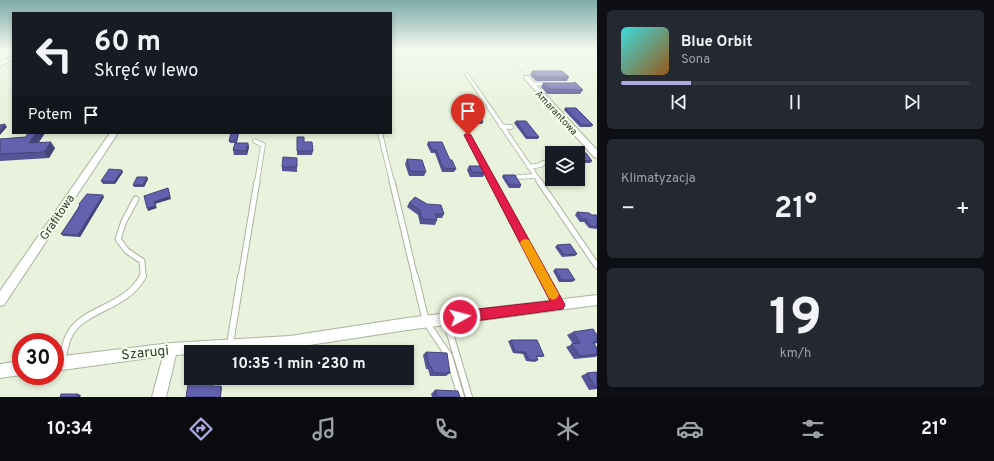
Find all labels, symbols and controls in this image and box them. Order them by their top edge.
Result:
text: 60 m [94,25,161,61]
icon: left [28,28,80,80]
text: Blue Orbit [681,33,752,52]
text: Sona [681,52,710,68]
text: Skręć w lewo [94,60,198,83]
street label: Amarantowa [532,88,580,138]
icon: previous [668,91,690,113]
icon: pause [784,91,806,113]
icon: next [901,91,923,113]
pin [451,94,485,135]
icon: arrive [457,100,479,122]
icon: arrive [80,104,102,126]
text: Potem [28,106,72,125]
map controls [545,146,585,186]
button: layers [545,146,585,186]
text: Klimatyzacja [621,171,696,187]
text: 21° [774,191,817,228]
street label: Grafitowa [37,192,79,244]
text: − [621,196,635,223]
text: + [956,196,970,223]
text: 19 [769,287,822,353]
position arrow [439,296,481,338]
speed limit sign: 30 [12,333,64,385]
street label: Szarugi [121,343,170,364]
text: km/h [780,346,811,362]
text: 10:35 · 1 min · 230 m [232,355,366,374]
icon: directions [187,415,215,443]
icon: music [310,415,338,443]
icon: phone [432,415,460,443]
icon: climate [554,415,582,443]
icon: car [676,415,704,443]
icon: filters [799,415,827,443]
text: 10:34 [47,418,93,441]
text: 21° [921,418,947,441]

